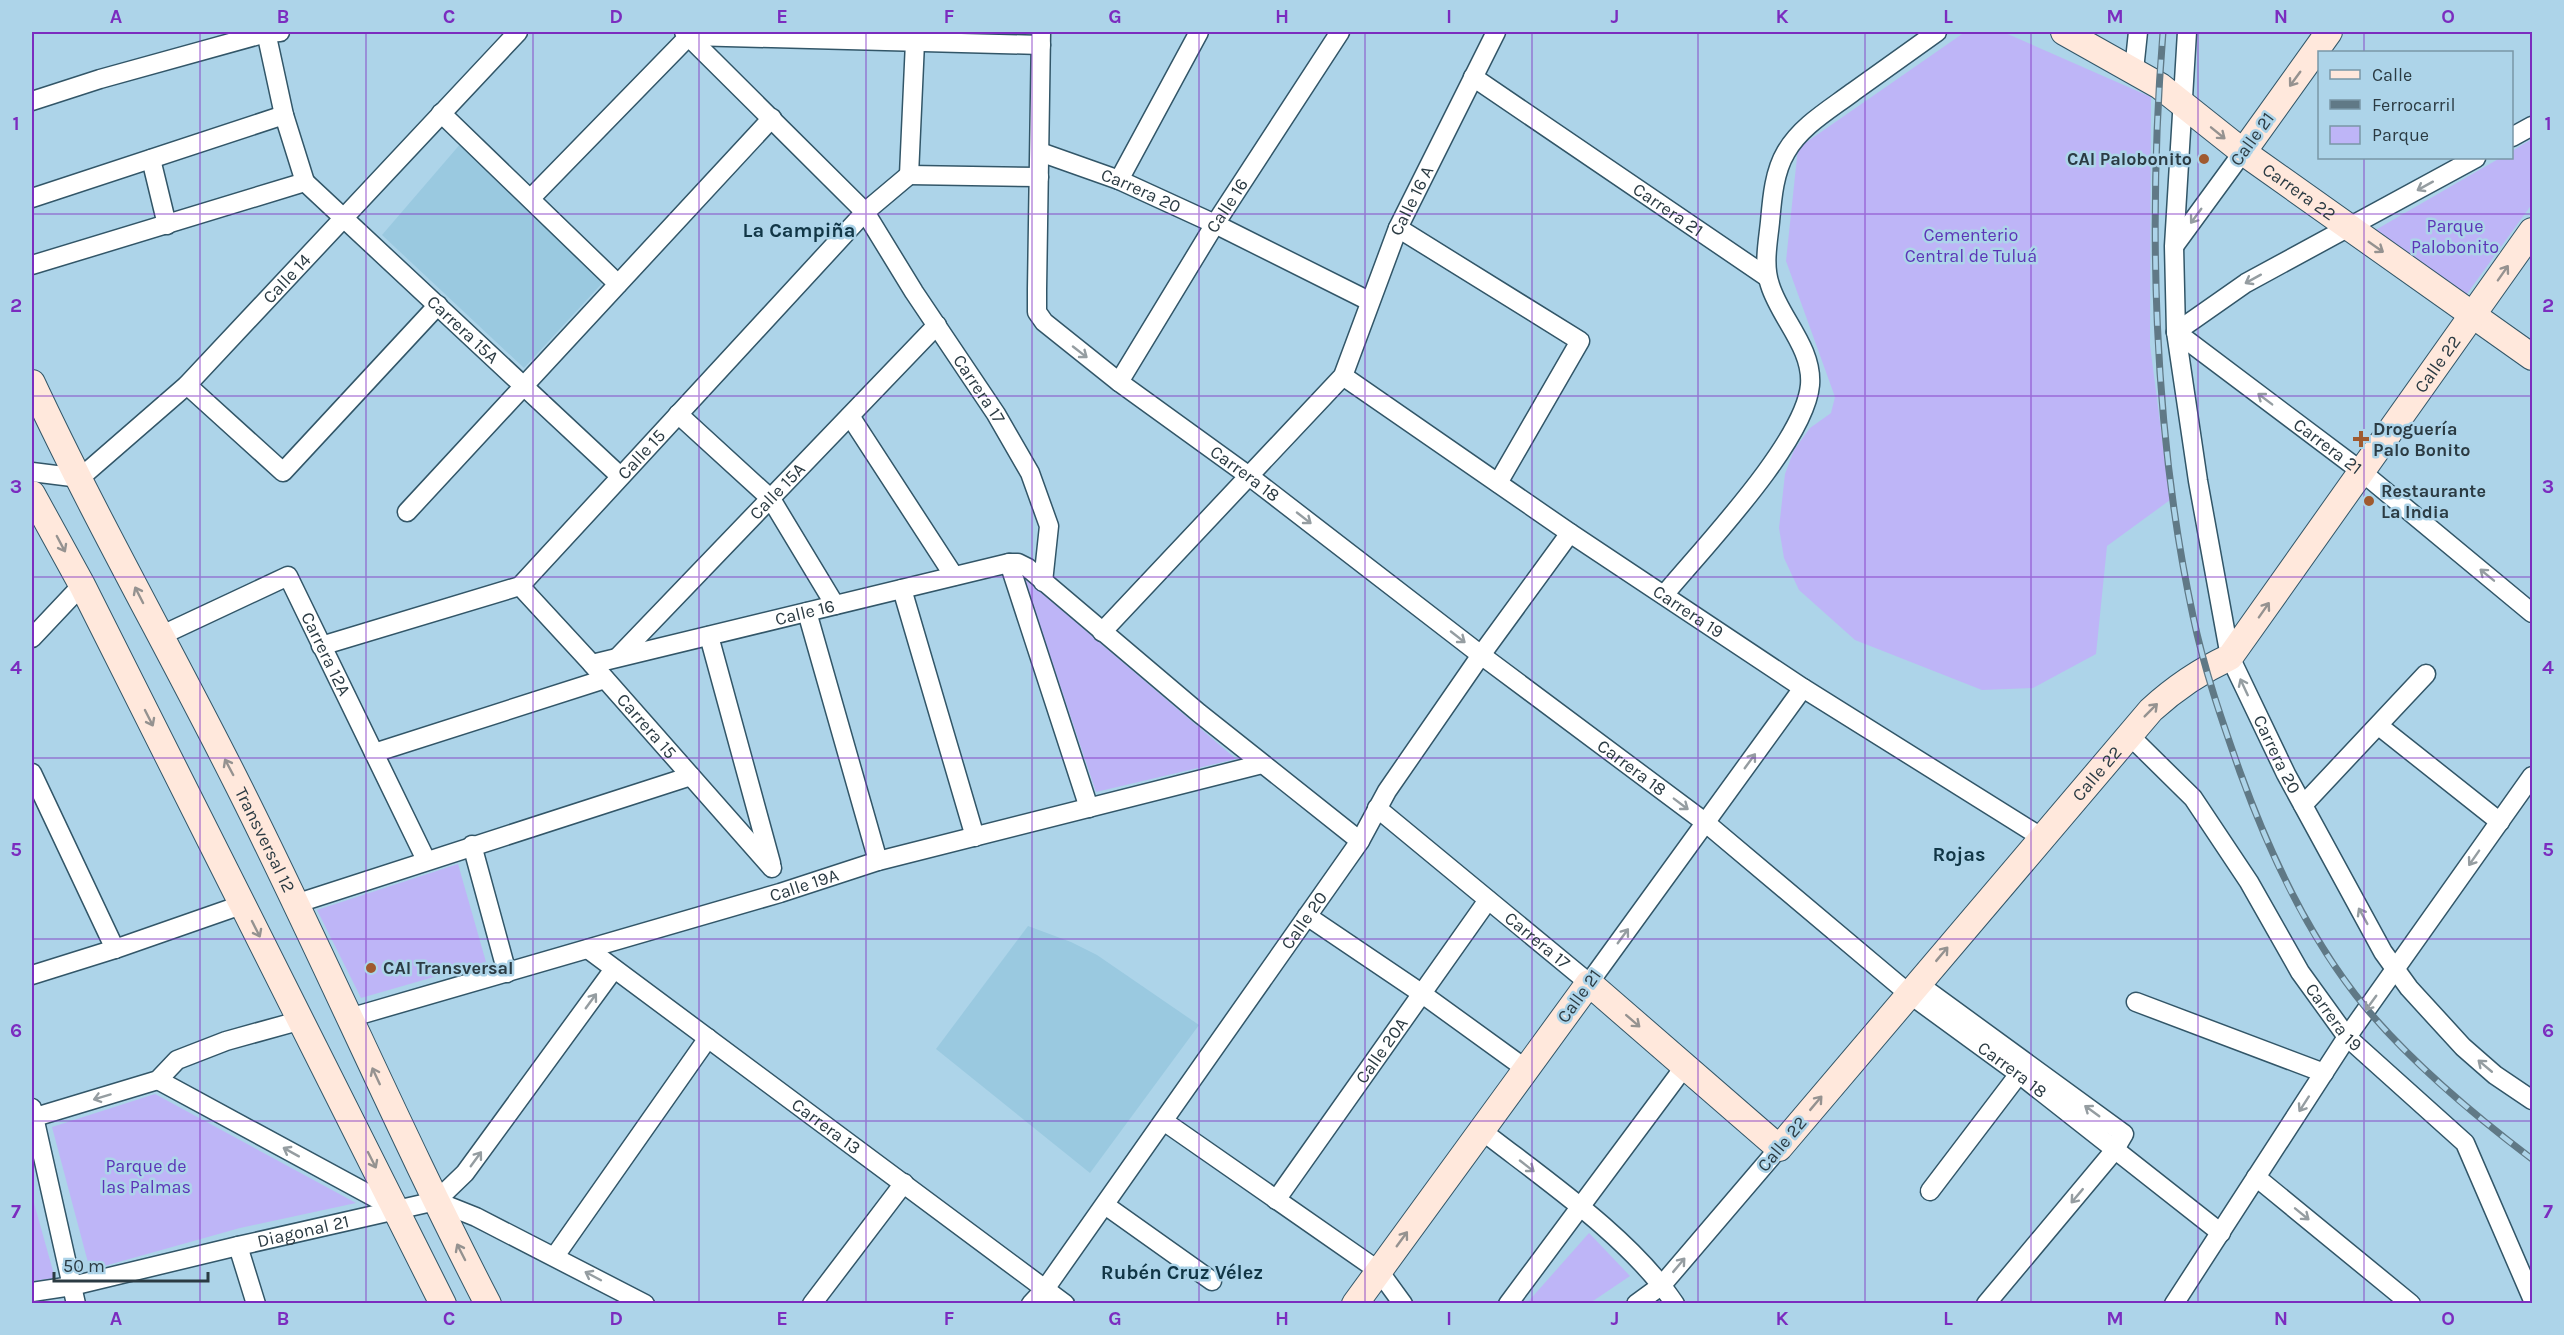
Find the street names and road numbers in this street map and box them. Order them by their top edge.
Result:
street label: Calle 21 [2225,108,2279,170]
street label: Carrera 22 [2258,158,2340,225]
street label: Calle 16 A [1385,162,1438,239]
street label: Carrera 20 [1098,163,1184,218]
street label: Calle 16 [1201,174,1253,237]
street label: Carrera 21 [1629,178,1708,241]
street label: Calle 14 [258,249,316,308]
street label: Carrera 15A [422,290,503,368]
street label: Calle 22 [2410,331,2466,397]
street label: Carrera 17 [948,350,1010,428]
street label: Carrera 21 [2289,413,2367,479]
street label: Calle 15 [613,425,670,484]
street label: Carrera 18 [1206,441,1284,507]
street label: Calle 15A [745,458,810,524]
street label: Carrera 19 [1649,580,1728,643]
street label: Calle 16 [773,595,837,630]
street label: Carrera 12A [296,608,356,700]
street label: Carrera 15 [612,689,682,763]
street label: Carrera 20 [2248,711,2306,798]
street label: Carrera 18 [1593,735,1671,801]
street label: Calle 22 [2067,742,2126,806]
street label: Transversal 12 [230,784,300,896]
street label: Calle 19A [767,864,841,906]
street label: Calle 20 [1276,887,1332,954]
street label: Carrera 17 [1500,907,1575,974]
street label: Calle 21 [1552,965,1606,1027]
street label: Carrera 19 [2301,979,2367,1056]
street label: Calle 20A [1351,1013,1413,1088]
street label: Carrera 18 [1973,1037,2051,1103]
street label: Carrera 13 [787,1093,865,1159]
street label: Calle 22 [1753,1112,1811,1176]
street label: Diagonal 21 [255,1210,351,1252]

